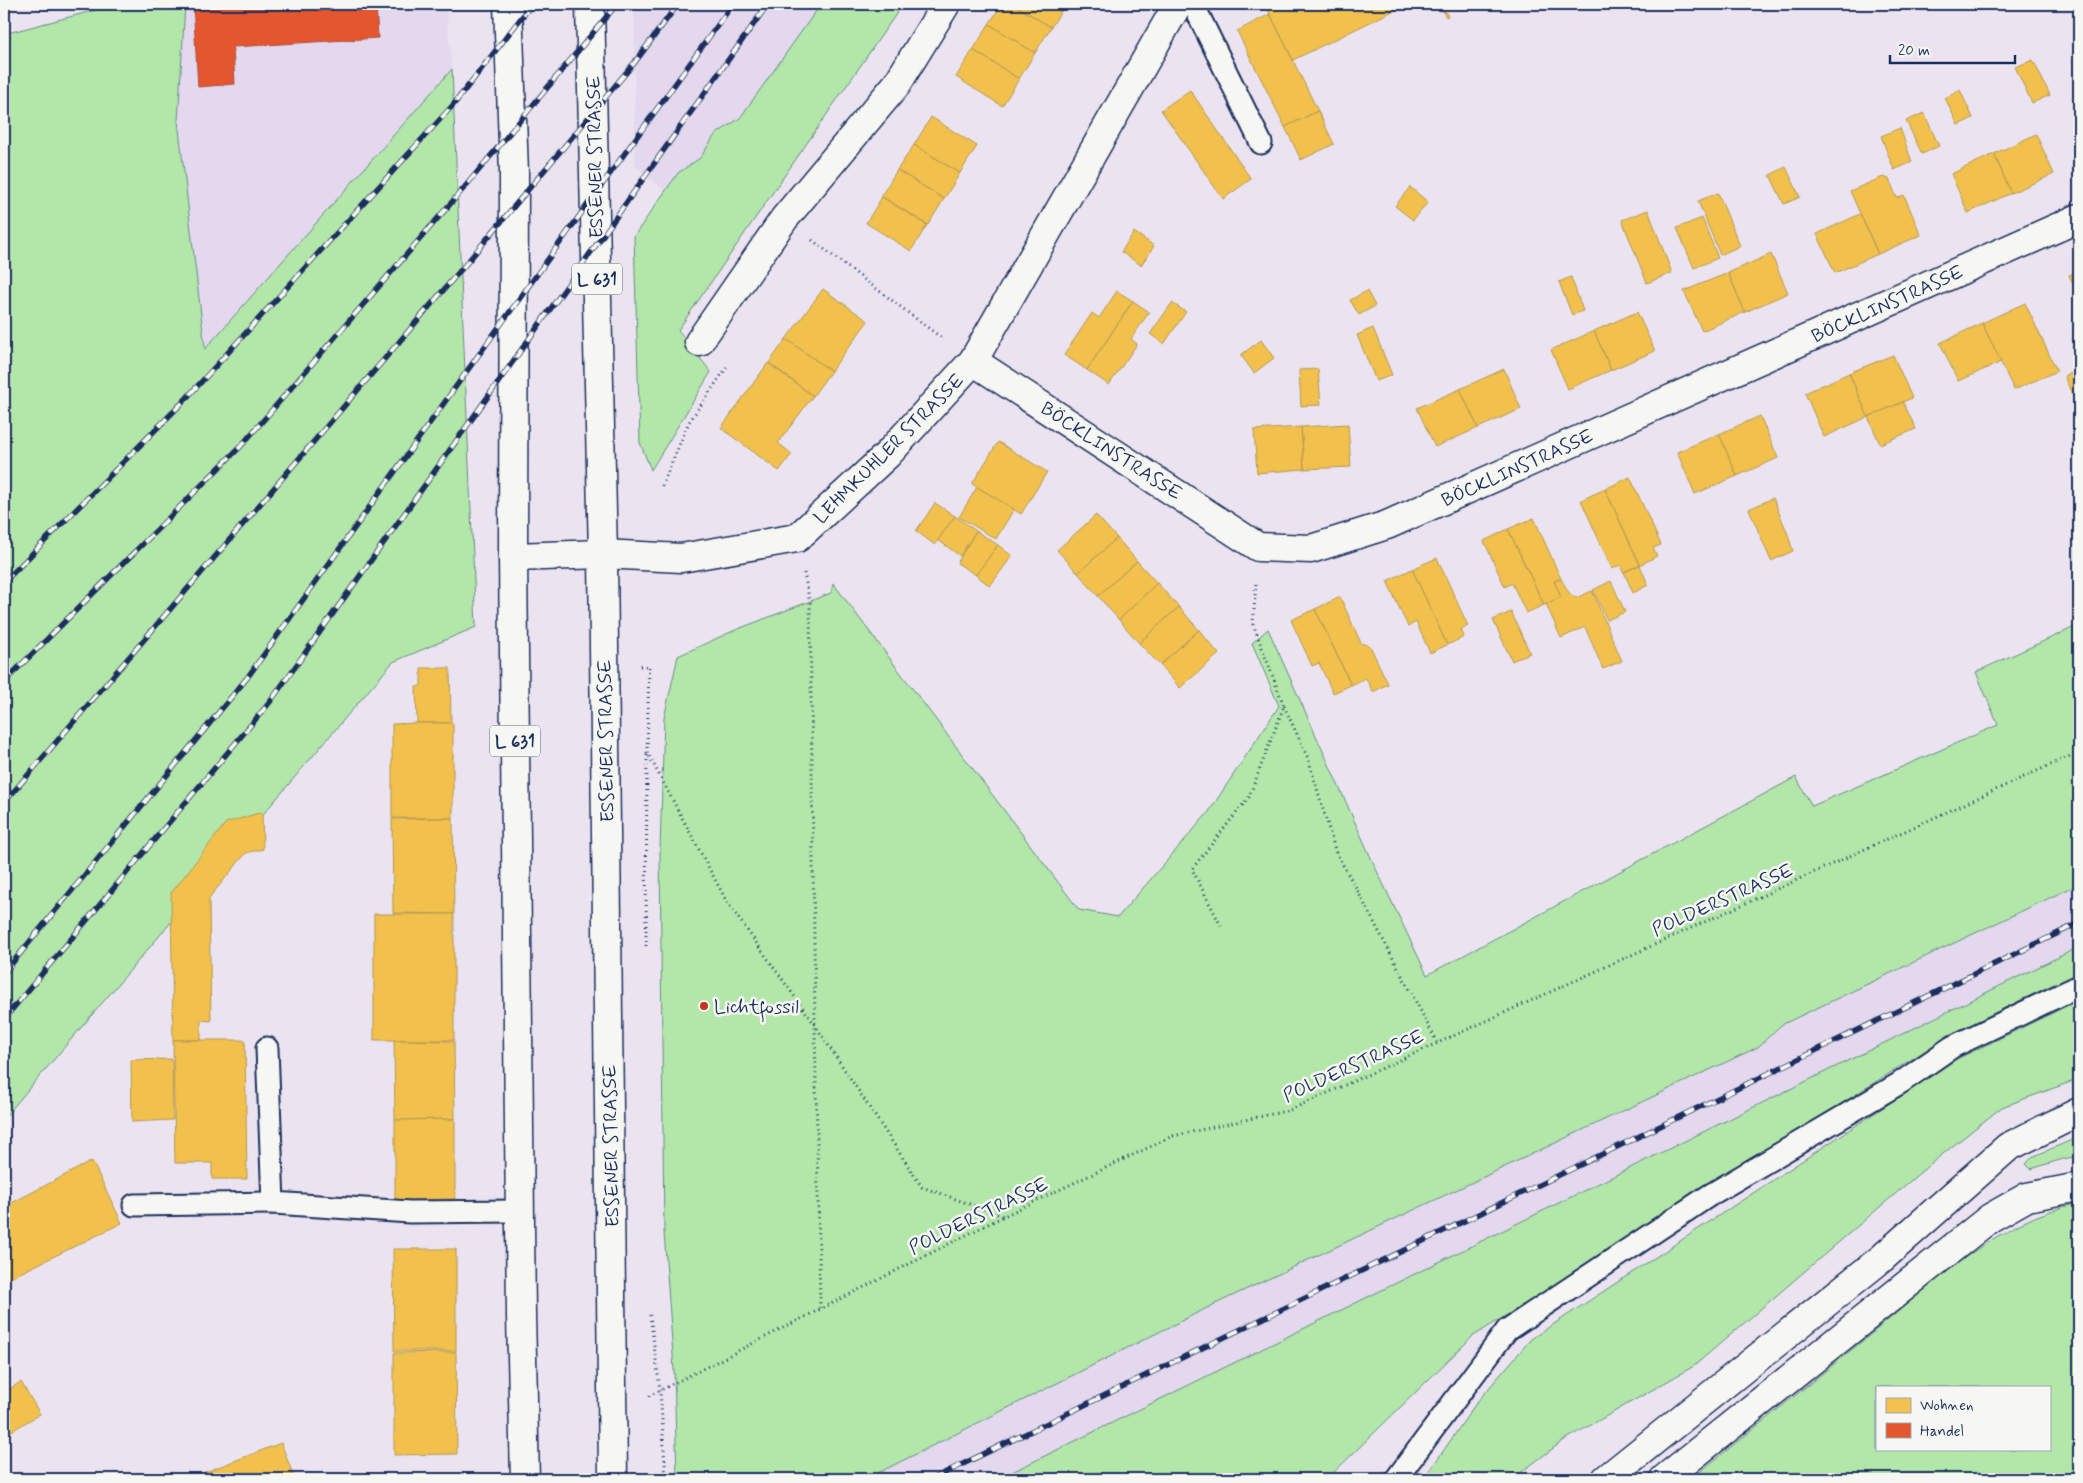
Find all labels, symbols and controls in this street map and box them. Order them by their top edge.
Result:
scale bar [1890,32,2016,64]
text: 20 m [1898,41,1930,61]
street label: ESSENER STRASSE [582,75,609,239]
street label: BÖCKLINSTRASSE [1808,260,1967,349]
road number: L 631 [572,264,622,294]
street label: LEHMKUHLER STRASSE [808,368,970,530]
street label: BÖCKLINSTRASSE [1036,396,1187,506]
street label: BÖCKLINSTRASSE [1438,424,1597,513]
street label: ESSENER STRASSE [593,659,620,823]
road number: L 631 [490,726,540,756]
street label: POLDERSTRASSE [1648,858,1797,943]
place label: Lichtfossil [714,995,799,1023]
marker: Lichtfossil [698,1000,710,1012]
street label: POLDERSTRASSE [1279,1024,1428,1109]
street label: ESSENER STRASSE [598,1064,625,1228]
street label: POLDERSTRASSE [905,1172,1052,1261]
legend [1876,1386,2050,1450]
text: Wohnen [1920,1396,1974,1416]
text: Handel [1920,1422,1964,1442]

